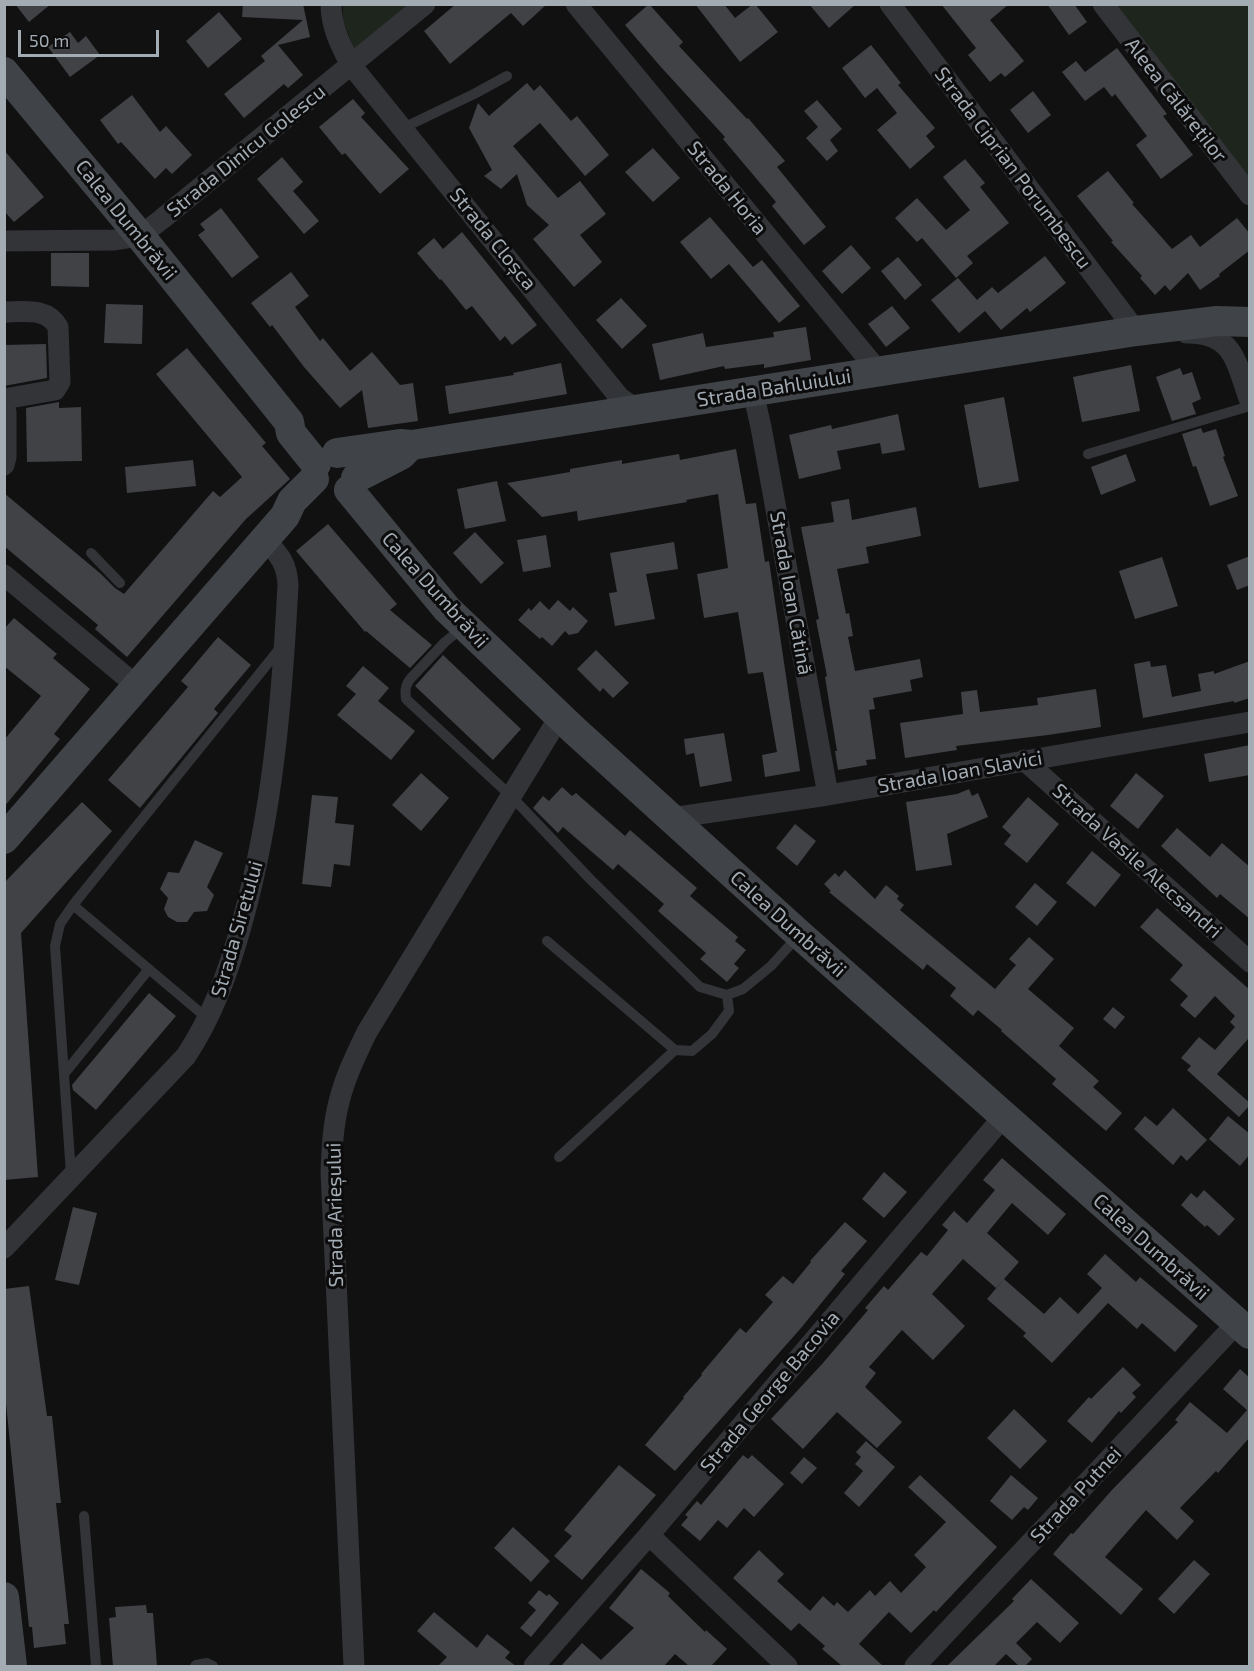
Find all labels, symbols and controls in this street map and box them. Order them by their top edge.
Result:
scale bar [21,18,162,56]
text: 50 m [29,29,69,51]
street label: Aleea Călăreților [1120,33,1232,167]
street label: Strada Ciprian Porumbescu [929,63,1097,273]
street label: Strada Dinicu Golescu [162,80,330,222]
street label: Strada Horia [682,136,772,240]
street label: Calea Dumbrăvii [70,155,182,285]
street label: Strada Cloșca [445,183,541,295]
street label: Strada Bahluiului [695,364,853,412]
street label: Strada Ioan Cătină [765,509,817,677]
street label: Calea Dumbrăvii [377,527,493,653]
street label: Strada Ioan Slavici [876,746,1044,798]
street label: Strada Vasile Alecsandri [1047,779,1227,943]
street label: Strada Siretului [206,858,268,1000]
street label: Calea Dumbrăvii [725,866,851,982]
street label: Strada Arieșului [322,1142,348,1288]
street label: Calea Dumbrăvii [1088,1189,1214,1305]
street label: Strada George Bacovia [695,1306,845,1478]
street label: Strada Putnei [1025,1442,1127,1548]

